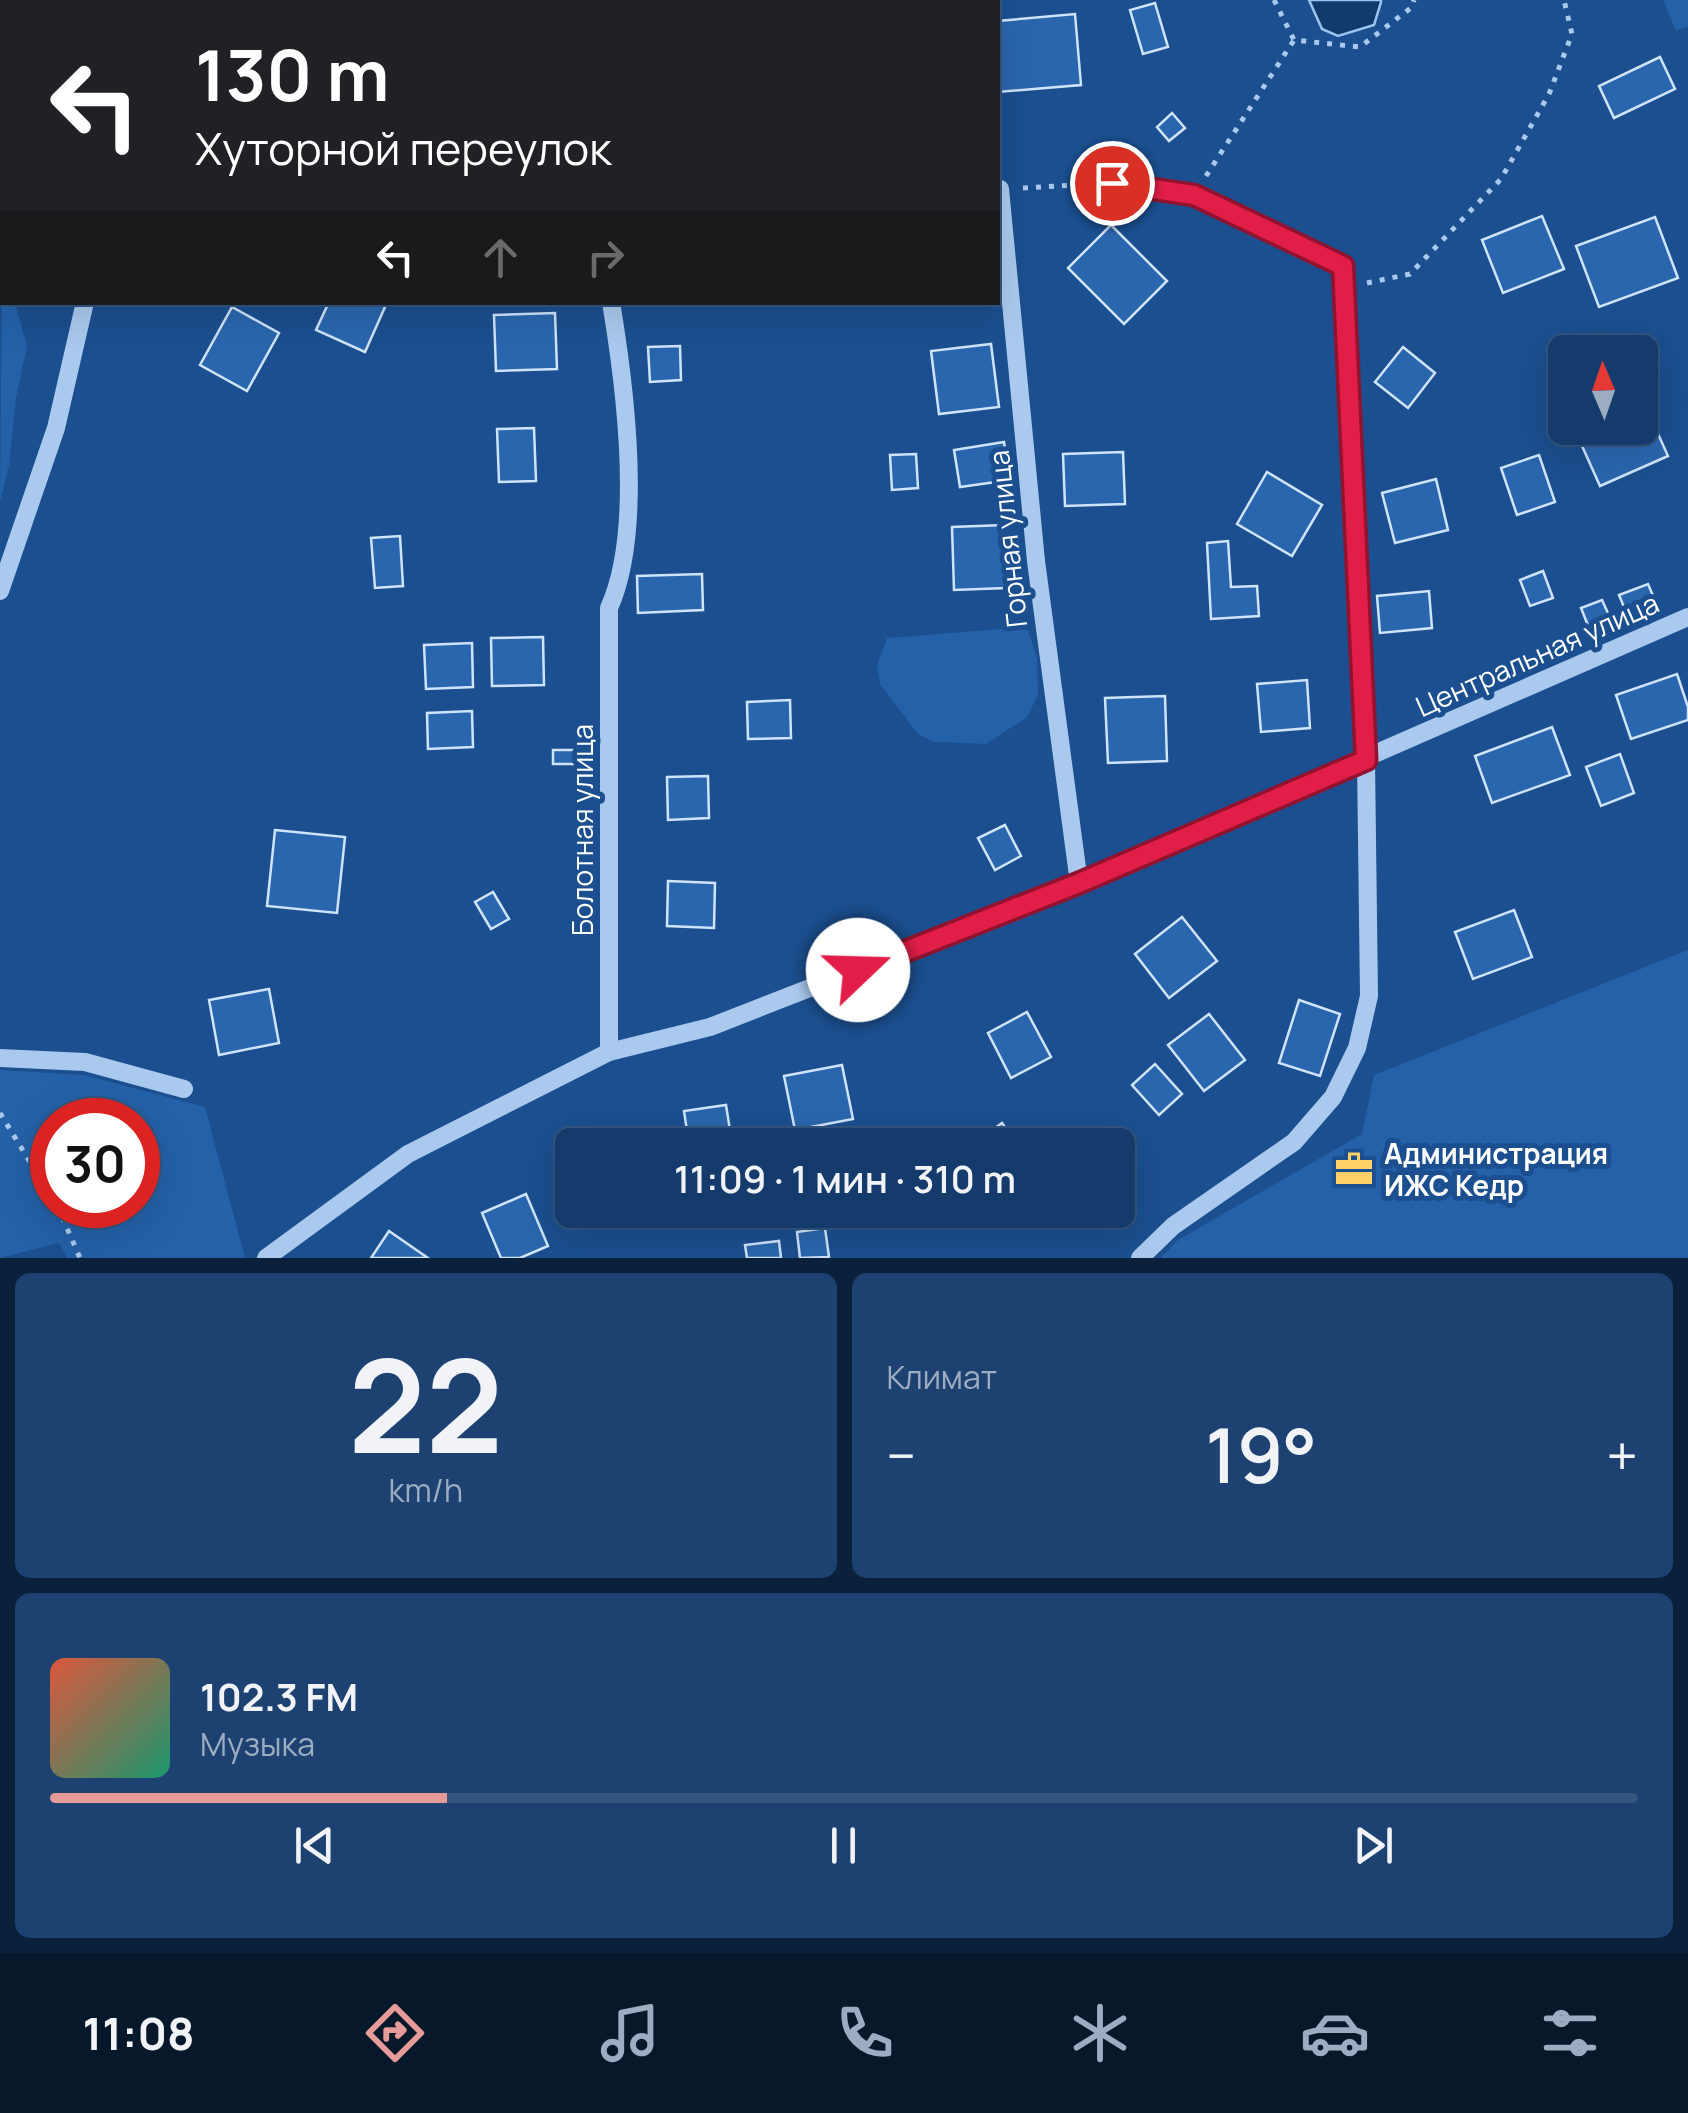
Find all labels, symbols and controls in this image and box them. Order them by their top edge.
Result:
text: 130 m [195,26,389,122]
icon: left [30,40,160,170]
text: Хуторной переулок [195,117,612,179]
pin [1070,141,1155,226]
icon: arrive [1085,156,1140,211]
icon: left [368,230,423,285]
icon: ahead [473,230,528,285]
icon: right [578,230,633,285]
north arrow [1548,335,1658,445]
map controls [1548,335,1658,445]
street label: Горная улица [979,448,1035,630]
street label: Центральная улица [1409,583,1665,725]
street label: Болотная улица [563,724,601,936]
position arrow [806,918,910,1022]
speed limit sign: 30 [30,1098,160,1228]
place label: Администрация ИЖС Кедр [1384,1134,1608,1204]
office icon: Администрация ИЖС Кедр [1333,1148,1375,1190]
text: 11:09 · 1 мин · 310 m [674,1152,1016,1204]
text: 22 [348,1314,503,1492]
text: Климат [887,1355,997,1399]
text: 19° [1205,1403,1317,1506]
text: − [887,1417,916,1493]
text: + [1606,1417,1638,1493]
text: km/h [389,1468,463,1512]
text: 102.3 FM [200,1670,358,1722]
text: Музыка [200,1722,315,1766]
icon: previous [287,1818,342,1873]
icon: pause [816,1818,871,1873]
icon: next [1346,1818,1401,1873]
icon: directions [360,1998,430,2068]
icon: music [595,1998,665,2068]
icon: phone [830,1998,900,2068]
icon: climate [1065,1998,1135,2068]
icon: car [1300,1998,1370,2068]
icon: filters [1535,1998,1605,2068]
text: 11:08 [83,2002,195,2064]

